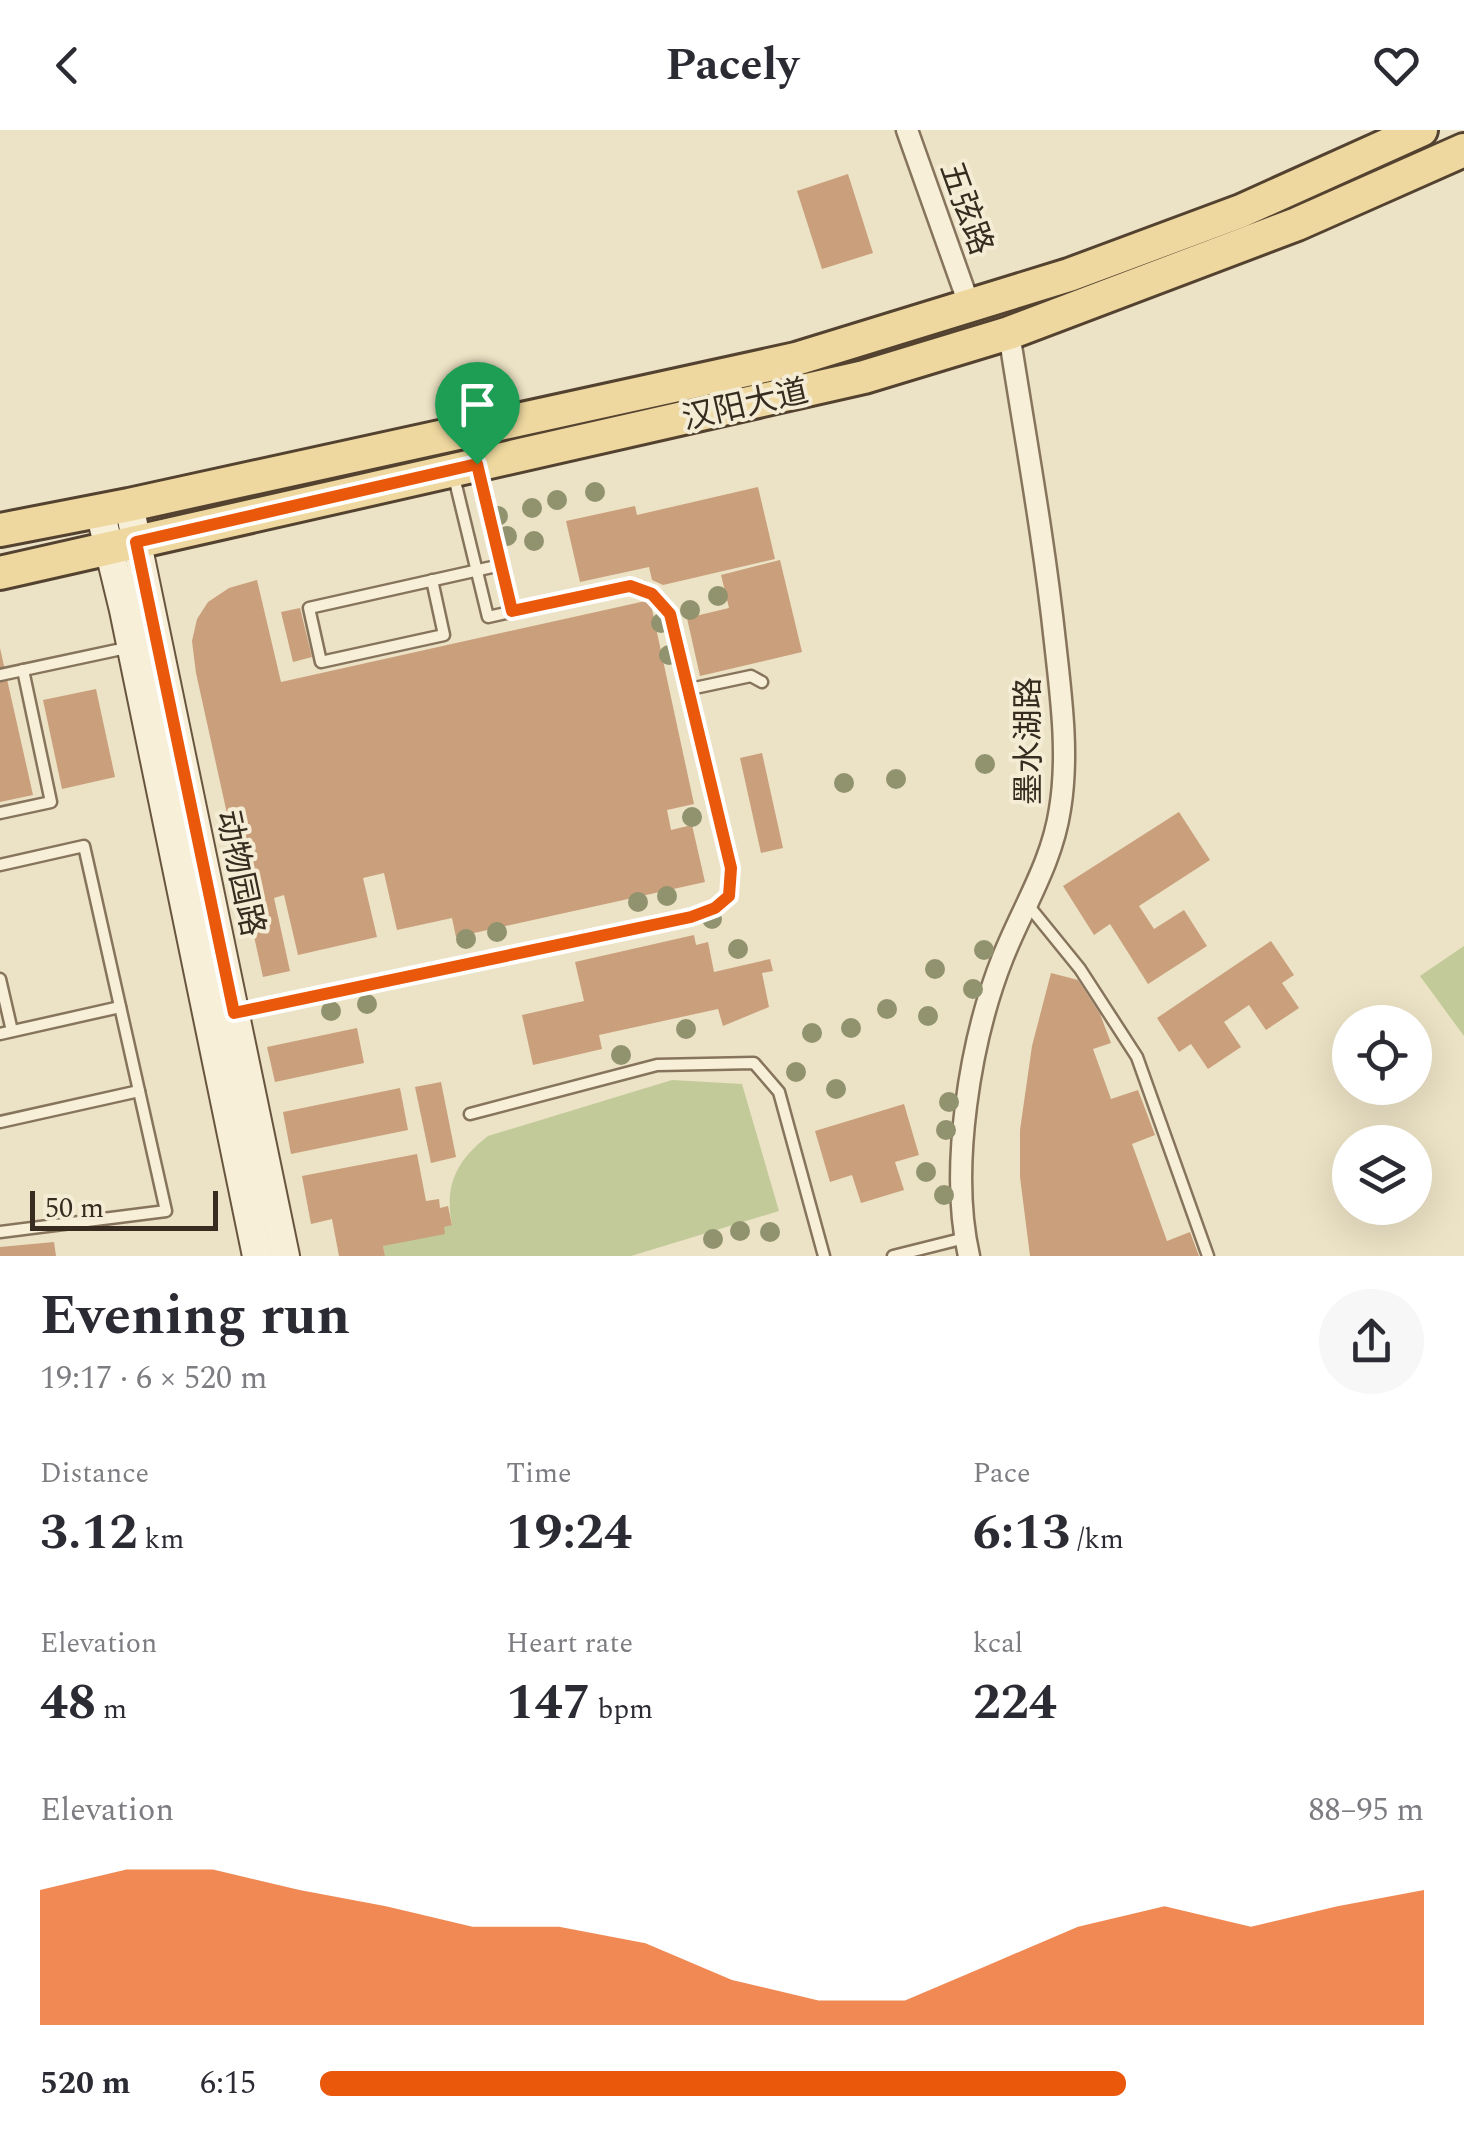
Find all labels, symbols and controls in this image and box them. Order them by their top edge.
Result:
text: Pacely [665,31,799,100]
icon: back [40,38,95,93]
icon: heart [1369,38,1424,93]
street label: 五弦路 [926,155,1005,262]
pin [435,362,520,465]
street label: 汉阳大道 [677,367,813,444]
icon: arrive [450,377,505,432]
street label: 墨水湖路 [1005,677,1054,805]
street label: 动物园路 [202,806,277,941]
map controls [1332,1005,1432,1225]
button: locate [1332,1005,1432,1105]
button: layers [1332,1125,1432,1225]
scale bar [30,1186,218,1230]
text: 50 m [45,1187,104,1230]
text: Evening run [40,1275,350,1358]
button: share [1319,1289,1424,1394]
text: 19:17 · 6 × 520 m [40,1354,268,1403]
text: Distance [40,1452,149,1495]
text: Time [506,1452,572,1495]
text: Pace [973,1452,1031,1495]
text: 3.12 [40,1495,138,1571]
text: 19:24 [506,1495,632,1571]
text: 6:13 [973,1495,1070,1571]
text: km [138,1518,184,1561]
text: /km [1070,1518,1124,1561]
text: Elevation [40,1622,157,1665]
text: Heart rate [506,1622,633,1665]
text: kcal [973,1622,1023,1665]
text: 48 [40,1665,96,1741]
text: 147 [506,1665,590,1741]
text: 224 [973,1665,1057,1741]
text: m [96,1688,127,1731]
text: bpm [590,1688,653,1731]
text: Elevation [40,1786,174,1835]
text: 88–95 m [1308,1786,1424,1835]
text: 520 m [40,2059,131,2108]
text: 6:15 [200,2059,256,2108]

